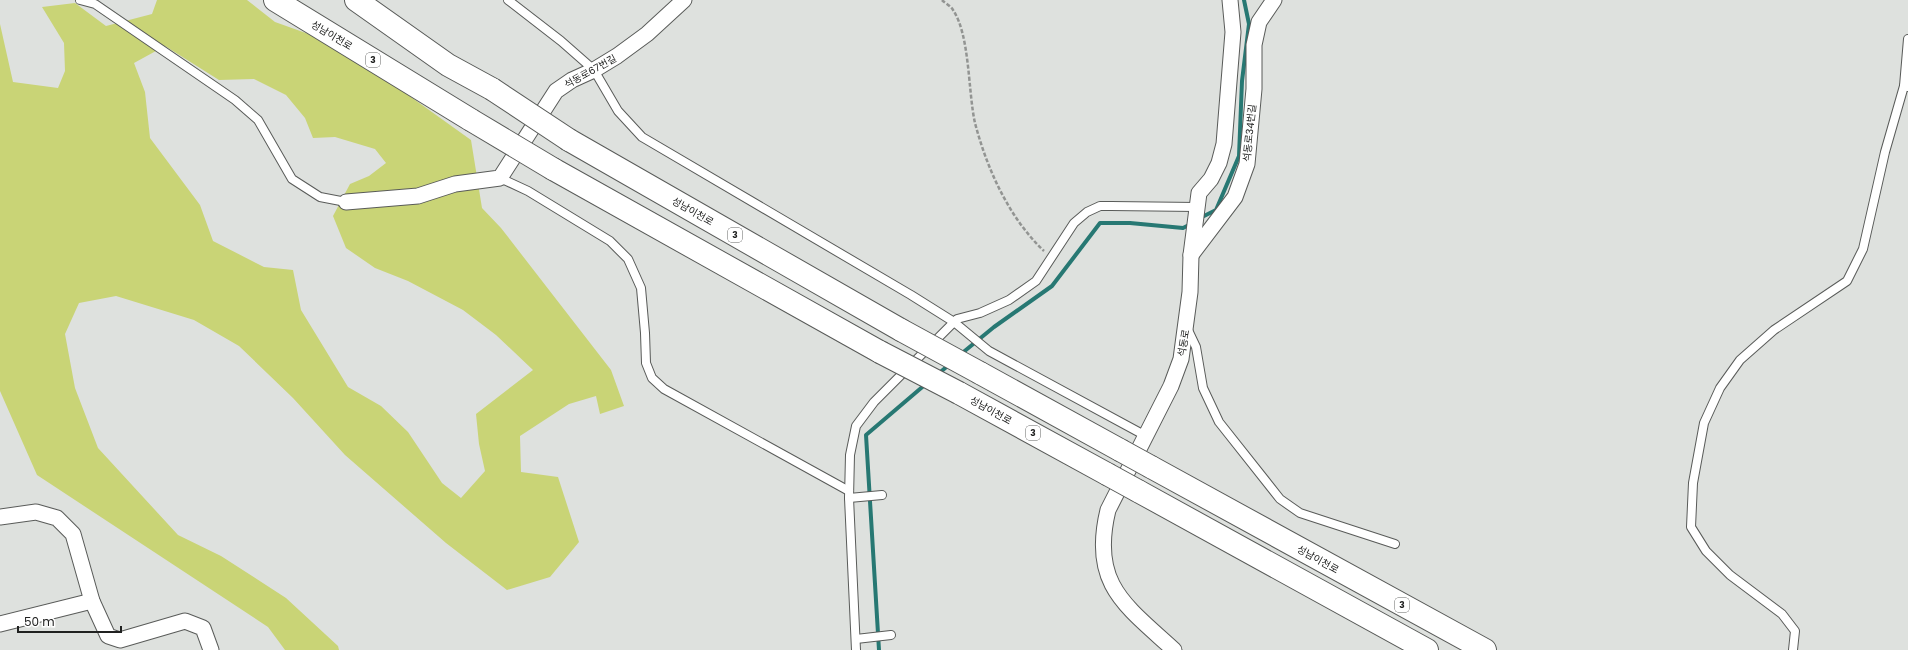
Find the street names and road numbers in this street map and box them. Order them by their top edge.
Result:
street label: 성남이천로 [308,17,355,54]
street label: 석동로67번길 [561,51,619,92]
road number: 3 [366,53,380,67]
street label: 석동로34번길 [1239,103,1260,163]
street label: 성남이천로 [669,193,716,229]
road number: 3 [728,228,742,242]
street label: 석동로 [1174,328,1193,358]
street label: 성남이천로 [967,393,1015,428]
road number: 3 [1026,426,1040,440]
street label: 성남이천로 [1294,542,1342,577]
road number: 3 [1395,598,1409,612]

